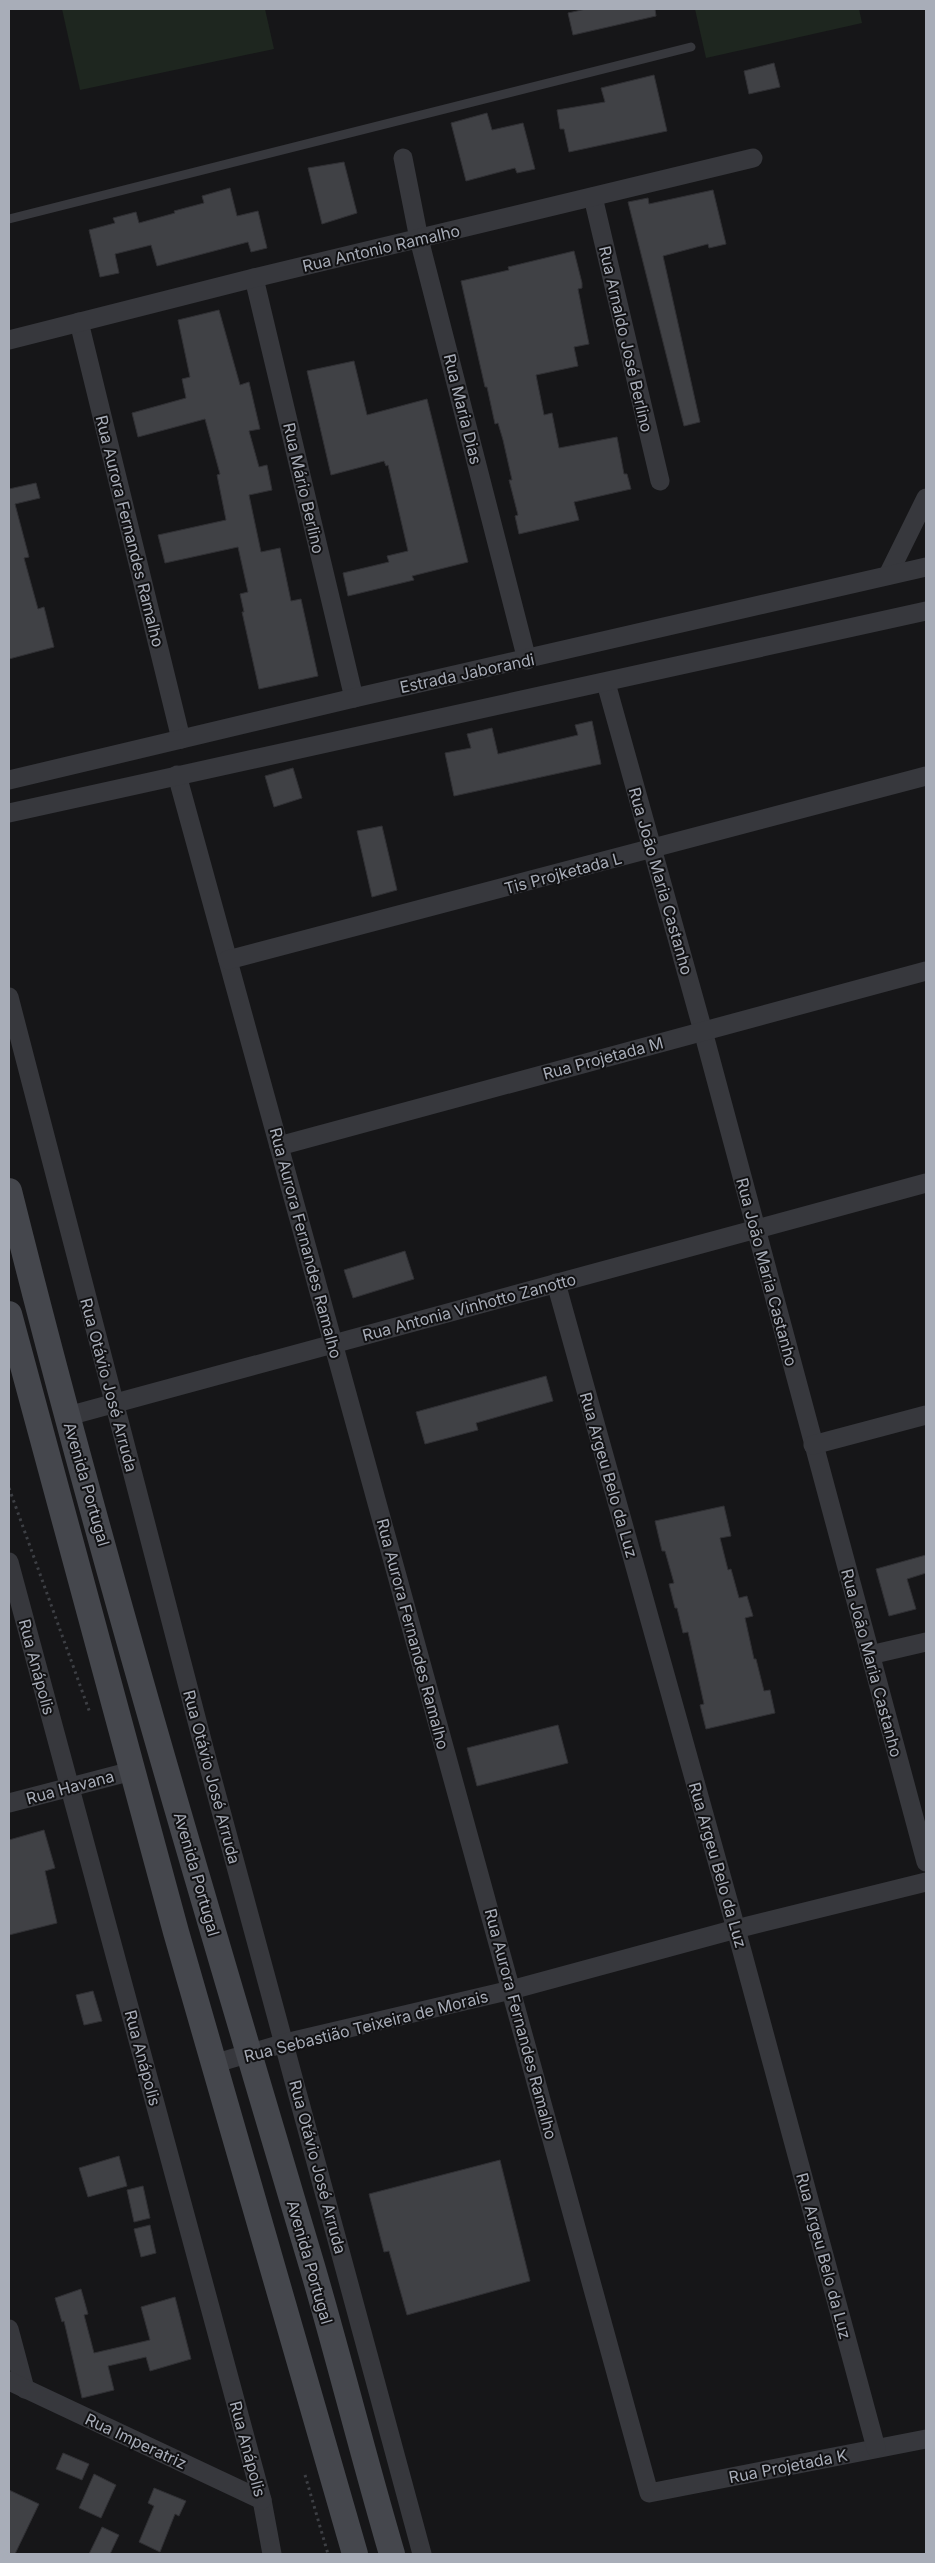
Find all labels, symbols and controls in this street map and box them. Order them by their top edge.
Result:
street label: Rua Antonio Ramalho [300,220,462,276]
street label: Rua Arnaldo José Berlino [595,244,657,434]
street label: Rua Maria Dias [440,352,486,466]
street label: Rua Aurora Fernandes Ramalho [91,413,169,649]
street label: Rua Mário Berlino [279,421,329,555]
street label: Estrada Jaborandi [398,649,536,697]
street label: Rua João Maria Castanho [625,785,697,977]
street label: Tis Projketada L [502,848,624,898]
street label: Rua Projetada M [541,1032,665,1084]
street label: Rua Aurora Fernandes Ramalho [266,1125,346,1361]
street label: Rua João Maria Castanho [732,1176,802,1368]
street label: Rua Antonia Vinhotto Zanotto [360,1269,578,1345]
street label: Rua Otávio José Arruda [76,1296,142,1474]
street label: Rua Argeu Belo da Luz [576,1390,642,1560]
street label: Avenida Portugal [60,1420,114,1548]
street label: Rua Aurora Fernandes Ramalho [373,1516,453,1752]
street label: Rua João Maria Castanho [837,1567,907,1759]
street label: Rua Anápolis [15,1617,59,1717]
street label: Rua Otávio José Arruda [179,1688,245,1866]
street label: Rua Havana [24,1766,116,1808]
street label: Rua Argeu Belo da Luz [685,1780,751,1950]
street label: Avenida Portugal [170,1810,224,1938]
street label: Rua Aurora Fernandes Ramalho [481,1906,561,2142]
street label: Rua Sebastião Teixeira de Morais [242,1986,490,2066]
street label: Rua Anápolis [121,2008,165,2108]
street label: Rua Otávio José Arruda [285,2078,351,2256]
street label: Rua Argeu Belo da Luz [792,2171,856,2341]
street label: Avenida Portugal [283,2198,337,2326]
street label: Rua Anápolis [226,2399,270,2499]
street label: Rua Imperatriz [82,2409,190,2473]
street label: Rua Projetada K [727,2445,849,2487]

